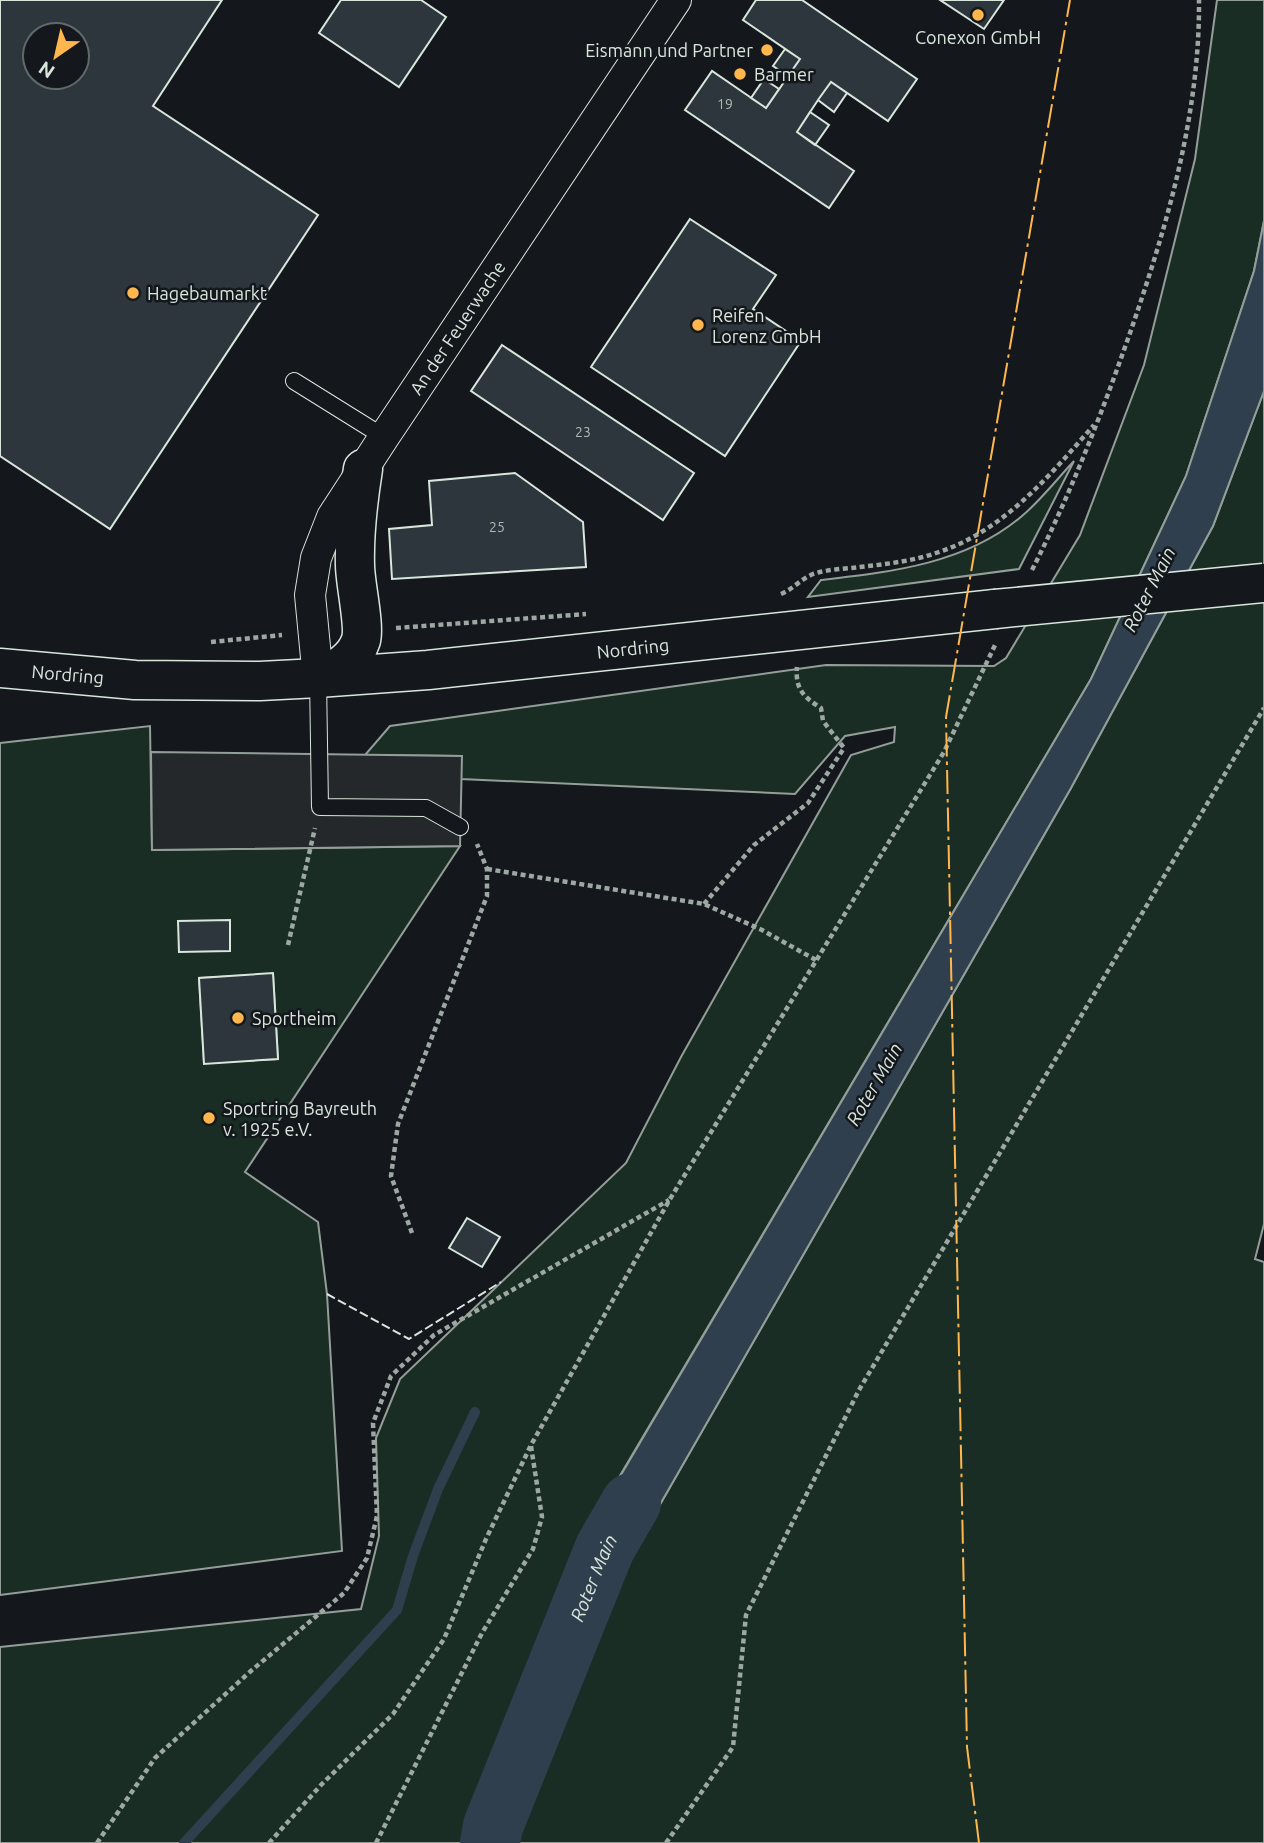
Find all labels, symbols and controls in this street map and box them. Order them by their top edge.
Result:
marker: Conexon GmbH [970,7,986,23]
north arrow [21,21,91,91]
place label: Conexon GmbH [915,27,1041,47]
place label: Eismann und Partner [585,40,753,60]
marker: Eismann und Partner [759,42,775,58]
text: N [34,57,59,83]
place label: Barmer [754,64,814,84]
marker: Barmer [732,66,748,82]
house number: 19 [717,96,733,112]
street label: An der Feuerwache [405,257,509,398]
place label: Hagebaumarkt [147,283,267,303]
marker: Hagebaumarkt [125,285,141,301]
place label: Reifen Lorenz GmbH [712,305,822,346]
marker: Reifen Lorenz GmbH [690,317,706,333]
house number: 23 [575,424,591,440]
house number: 25 [489,519,505,535]
water label: Roter Main [1118,543,1180,635]
street label: Nordring [596,634,670,662]
street label: Nordring [31,661,105,687]
place label: Sportheim [252,1008,337,1028]
marker: Sportheim [230,1010,246,1026]
water label: Roter Main [841,1039,907,1129]
place label: Sportring Bayreuth v. 1925 e.V. [223,1098,377,1139]
marker: Sportring Bayreuth v. 1925 e.V. [201,1110,217,1126]
water label: Roter Main [566,1530,622,1624]

